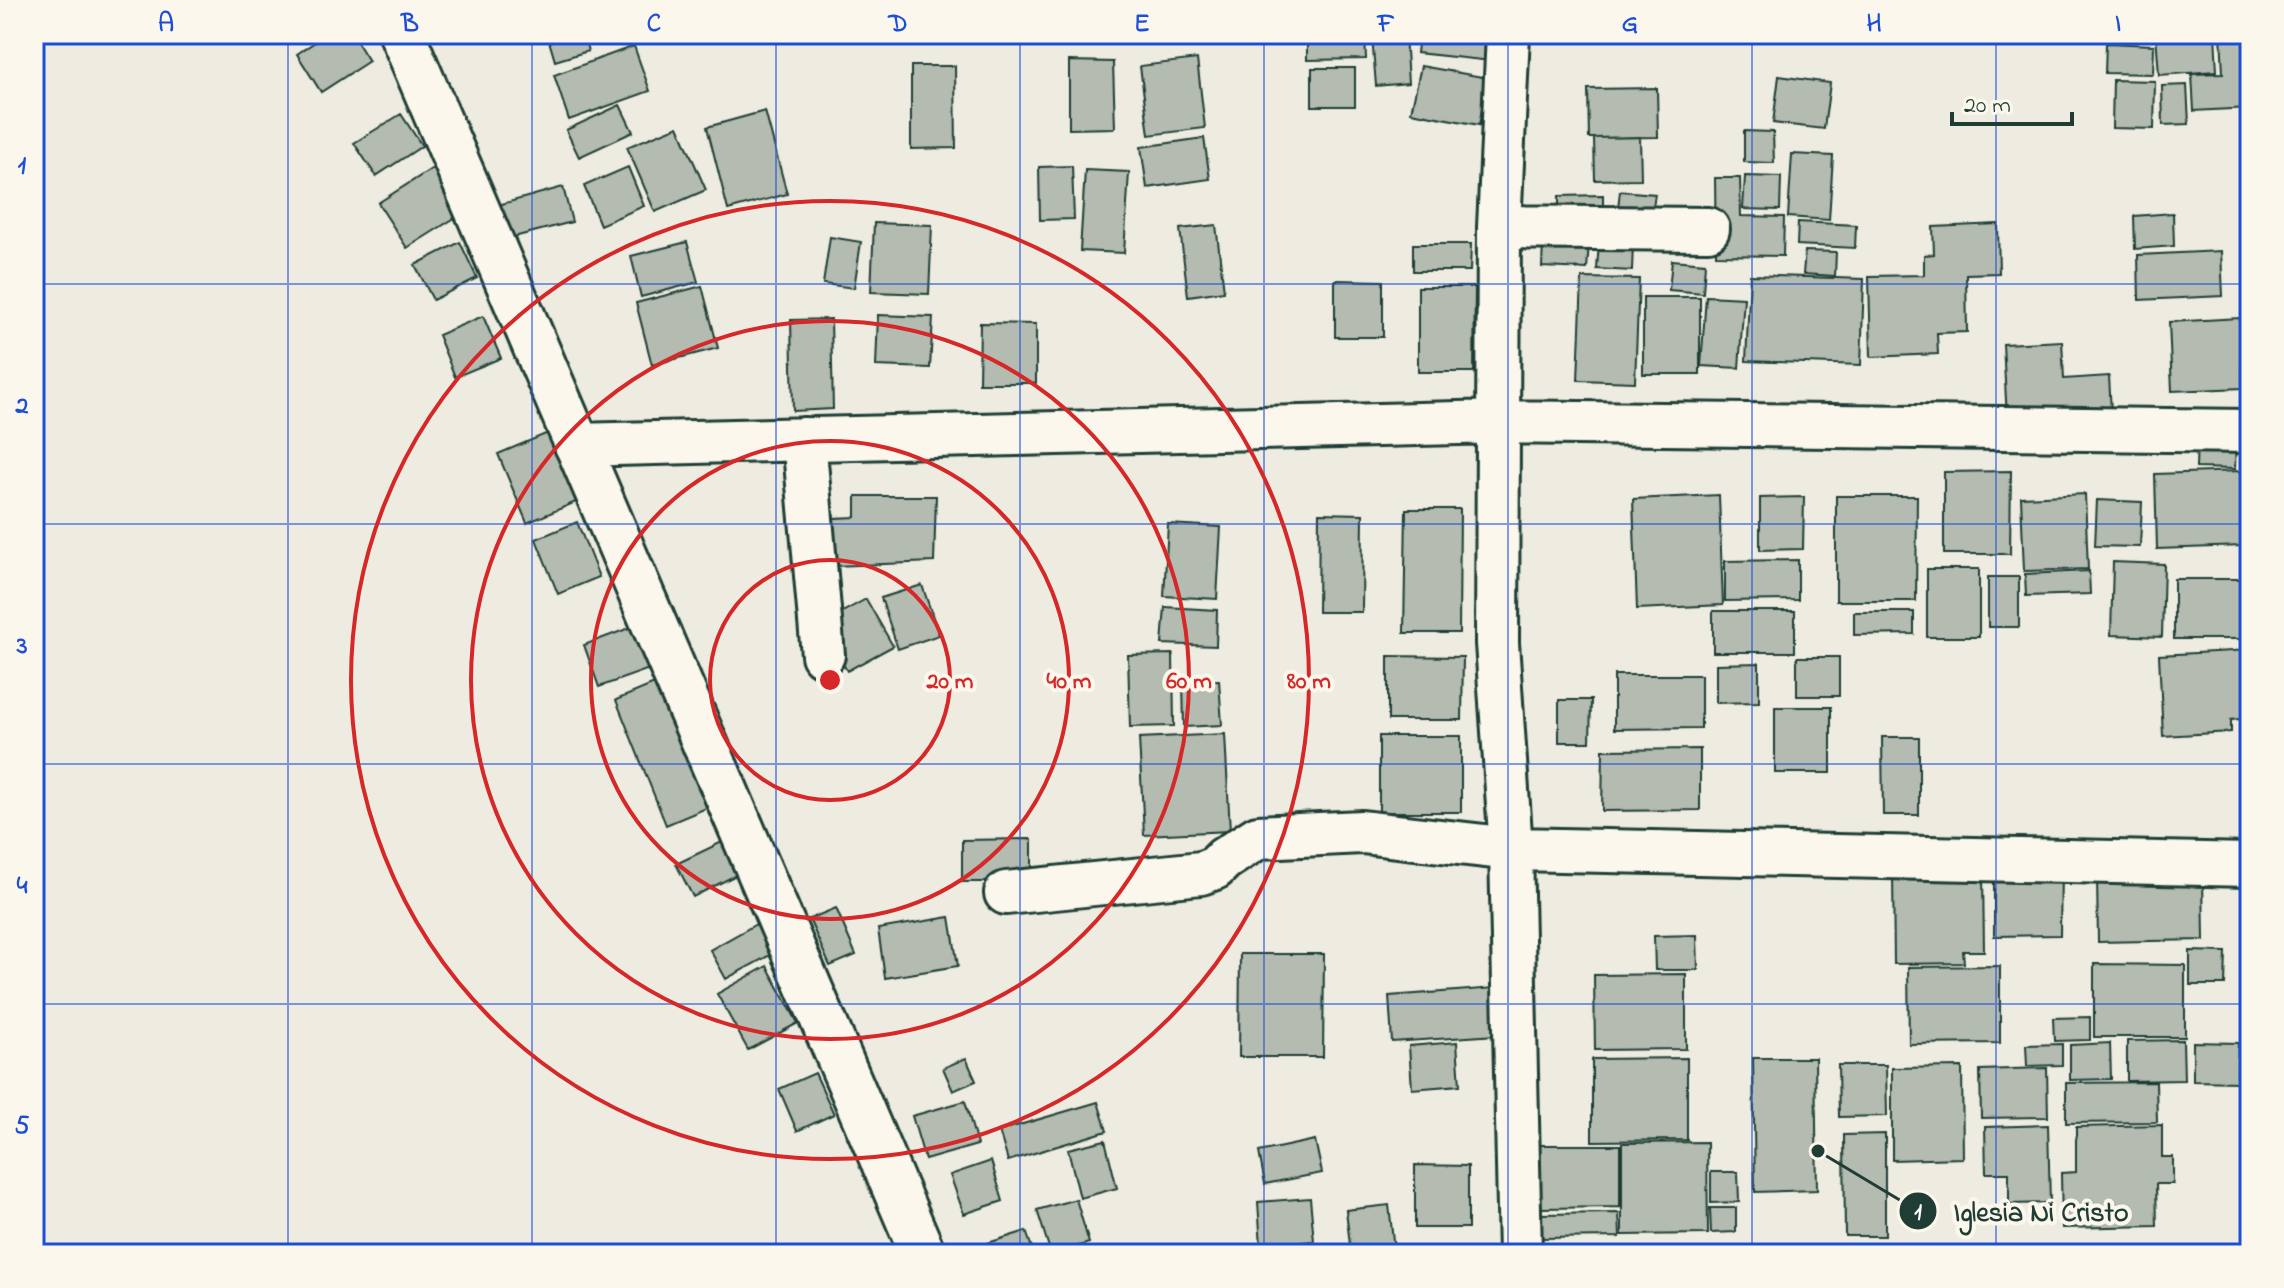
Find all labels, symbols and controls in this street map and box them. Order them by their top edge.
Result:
text: A [158,6,174,44]
text: B [400,6,419,44]
text: C [647,6,661,44]
text: D [887,6,908,44]
text: E [1134,6,1150,44]
text: F [1376,6,1395,44]
text: G [1622,6,1638,44]
text: H [1866,6,1882,44]
text: I [2115,6,2121,44]
scale bar [1952,76,2072,126]
text: 20 m [1964,89,2011,124]
text: 1 [18,148,27,186]
text: 2 [15,388,29,426]
text: 3 [16,628,28,666]
text: 20 m [926,665,974,700]
text: 40 m [1047,665,1092,700]
text: 60 m [1166,665,1212,700]
text: 80 m [1286,665,1331,700]
centre of rings [816,666,844,694]
text: 4 [17,868,28,906]
text: 5 [15,1108,30,1146]
callout: Iglesia Ni Cristo [1898,1185,2145,1237]
text: Iglesia Ni Cristo [1954,1194,2128,1236]
text: 1 [1914,1196,1922,1231]

